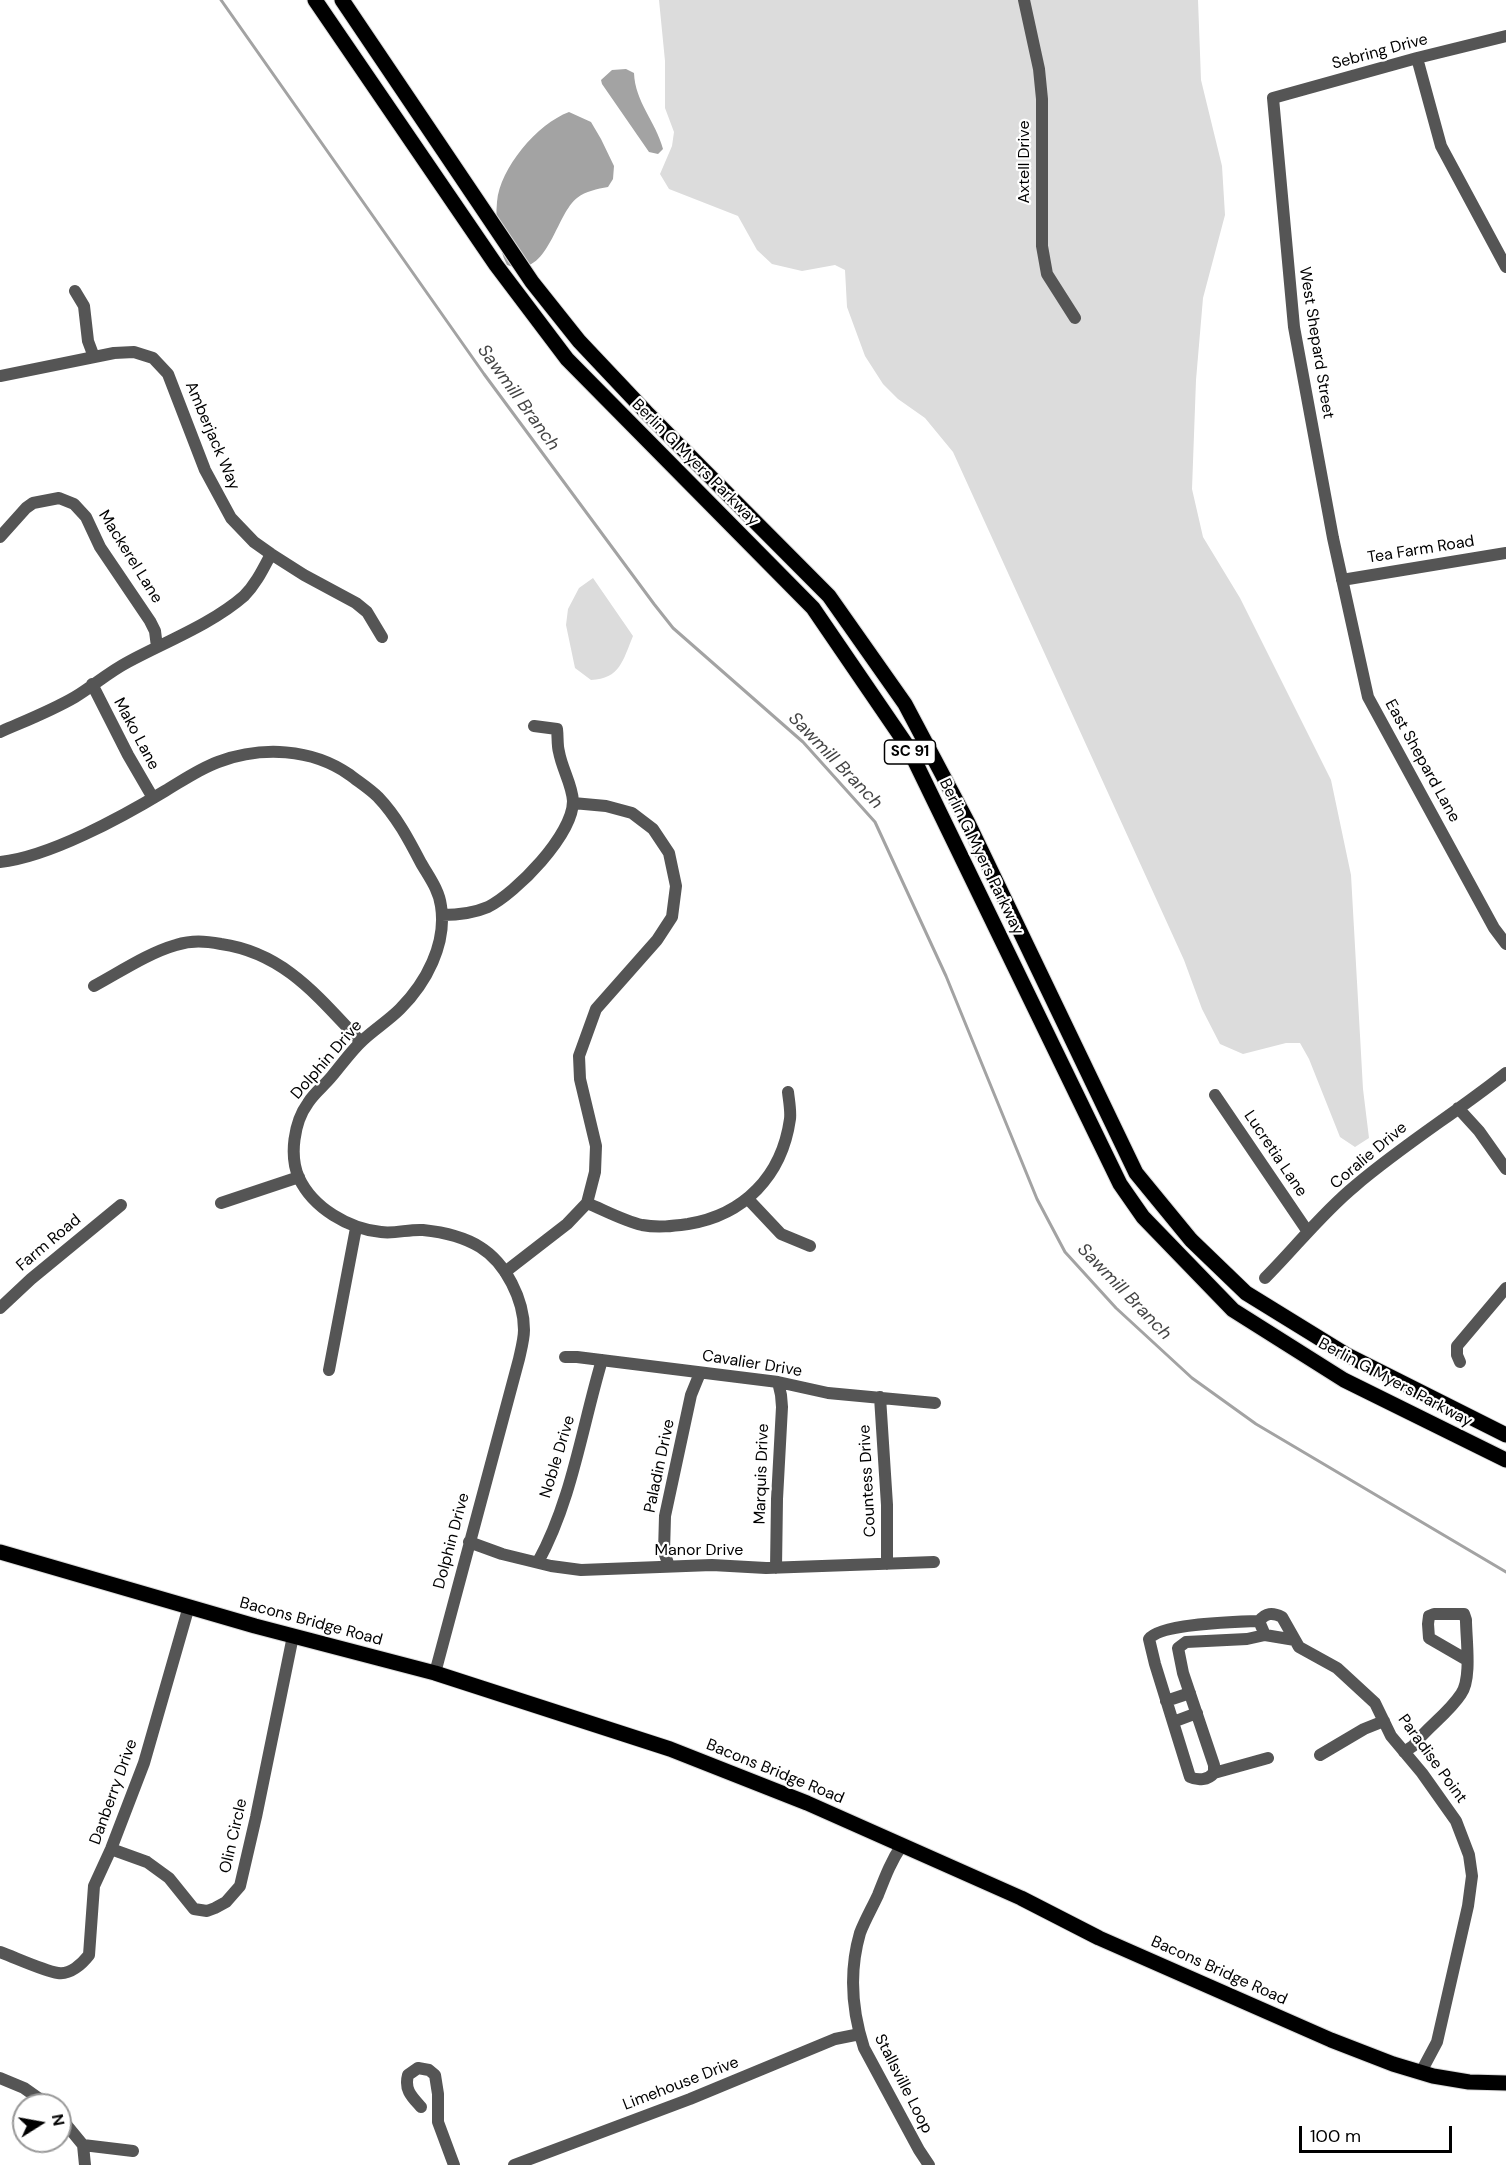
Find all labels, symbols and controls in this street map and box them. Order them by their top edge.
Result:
street label: Sebring Drive [1330,30,1430,74]
street label: Axtell Drive [1015,121,1035,203]
street label: West Shepard Street [1295,266,1337,420]
water label: Sawmill Branch [472,341,564,455]
street label: Amberjack Way [180,379,244,493]
street label: Berlin G Myers Parkway [628,396,762,530]
street label: Mackerel Lane [94,507,166,607]
street label: Tea Farm Road [1366,532,1476,568]
street label: Mako Lane [109,695,163,773]
street label: East Shepard Lane [1380,696,1464,826]
water label: Sawmill Branch [783,708,887,814]
road number: SC 91 [884,740,936,764]
street label: Berlin G Myers Parkway [935,776,1027,938]
street label: Dolphin Drive [287,1017,367,1103]
street label: Lucretia Lane [1239,1107,1311,1201]
street label: Coralie Drive [1327,1118,1411,1194]
street label: Farm Road [13,1210,85,1276]
water label: Sawmill Branch [1072,1239,1176,1345]
street label: Berlin G Myers Parkway [1315,1334,1475,1432]
street label: Cavalier Drive [701,1347,803,1381]
street label: Noble Drive [536,1413,580,1501]
street label: Paladin Drive [641,1417,679,1515]
street label: Marquis Drive [751,1423,773,1525]
street label: Countess Drive [855,1424,881,1538]
street label: Dolphin Drive [430,1491,474,1591]
street label: Manor Drive [655,1541,743,1561]
street label: Bacons Bridge Road [237,1594,385,1650]
street label: Paradise Point [1393,1711,1471,1807]
street label: Bacons Bridge Road [703,1736,847,1808]
street label: Danberry Drive [86,1737,142,1847]
street label: Olin Circle [216,1797,252,1875]
street label: Bacons Bridge Road [1148,1932,1290,2010]
street label: Stallsville Loop [870,2031,936,2137]
street label: Limehouse Drive [620,2053,742,2115]
north arrow [12,2093,72,2153]
text: N [47,2112,70,2128]
scale bar [1302,2114,1455,2152]
text: 100 m [1310,2124,1361,2148]

